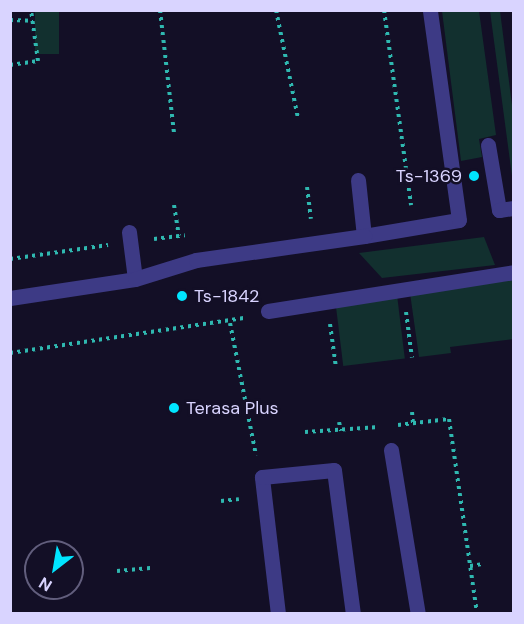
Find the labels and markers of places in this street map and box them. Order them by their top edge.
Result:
place label: Ts-1369 [396,165,462,187]
marker: Ts-1369 [467,169,481,183]
place label: Ts-1842 [194,285,259,307]
marker: Ts-1842 [175,289,189,303]
place label: Terasa Plus [186,397,279,419]
marker: Terasa Plus [167,401,181,415]

